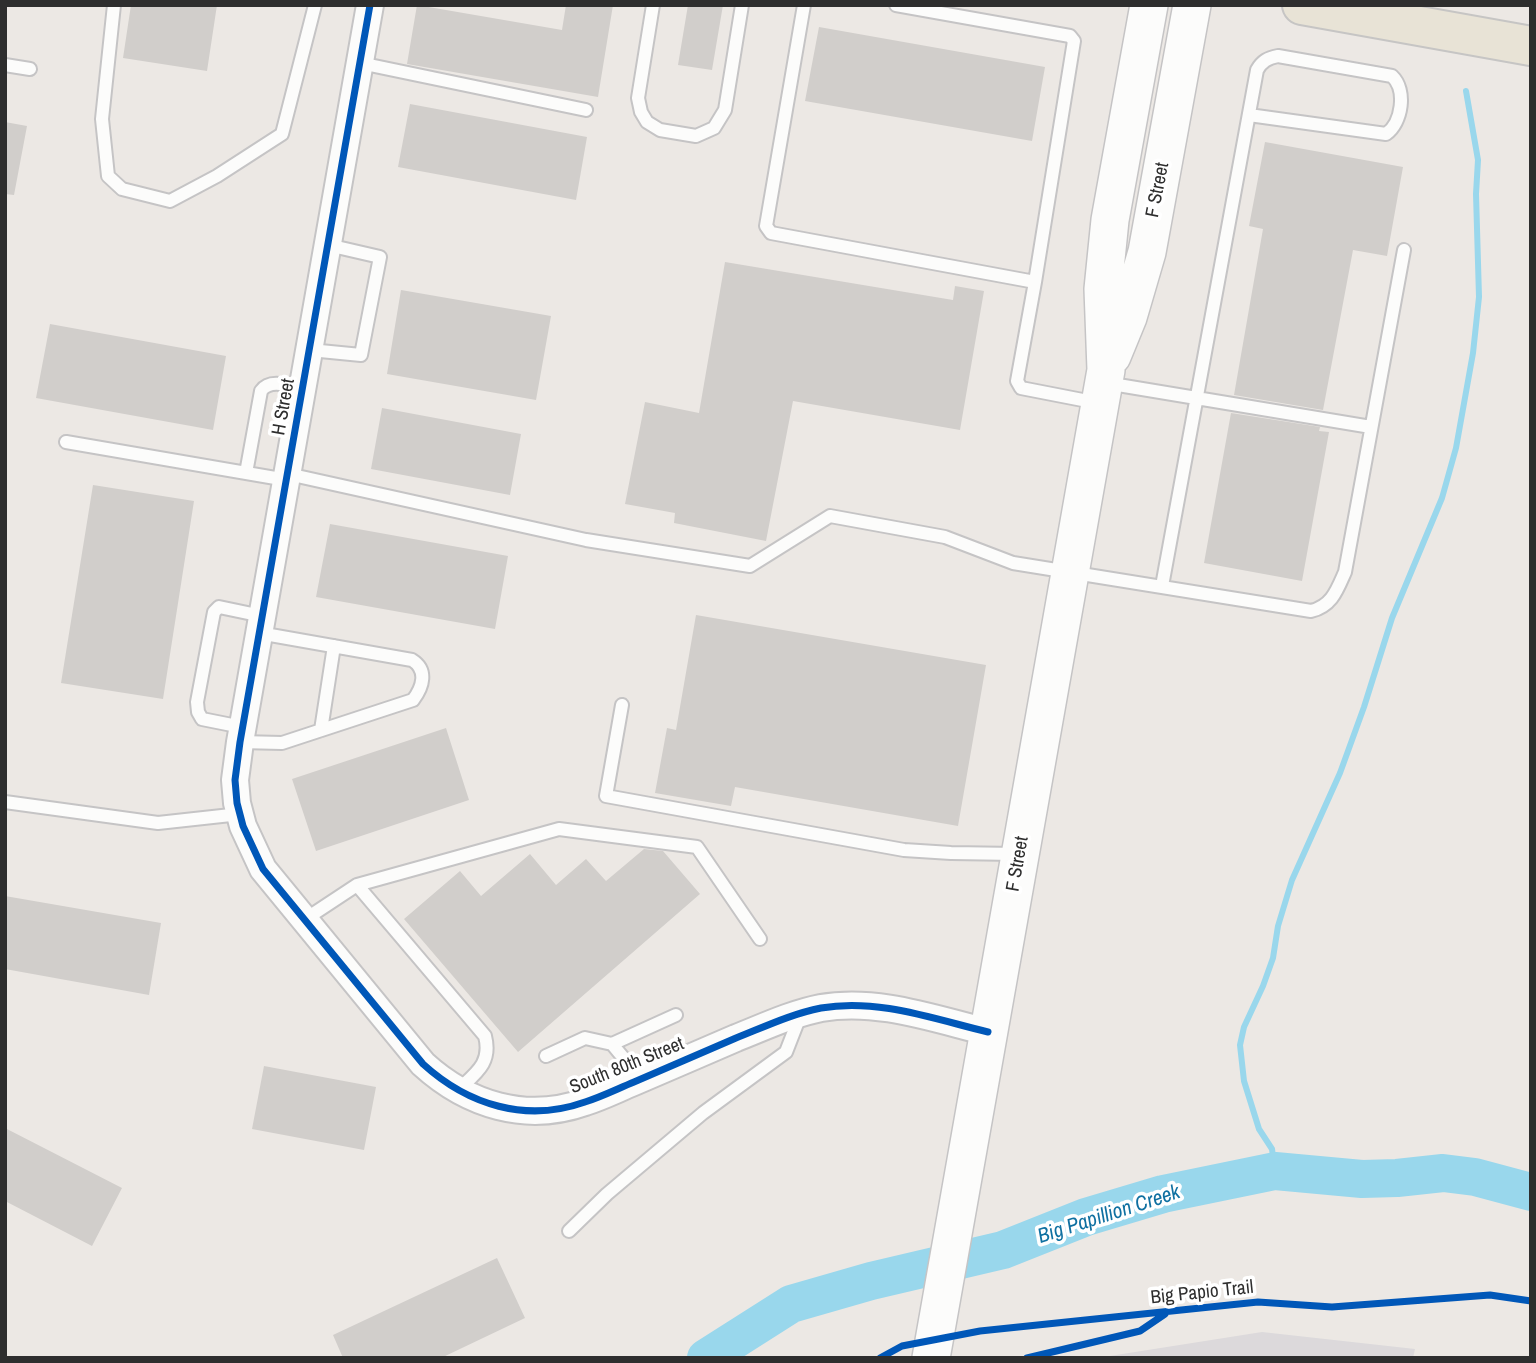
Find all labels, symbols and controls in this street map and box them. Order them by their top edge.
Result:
street label: F Street [1142,161,1174,219]
street label: H Street [268,377,300,437]
street label: F Street [1002,835,1034,893]
street label: South 80th Street [567,1033,687,1099]
water label: Big Papillion Creek [1035,1180,1183,1250]
street label: Big Papio Trail [1149,1276,1255,1310]

